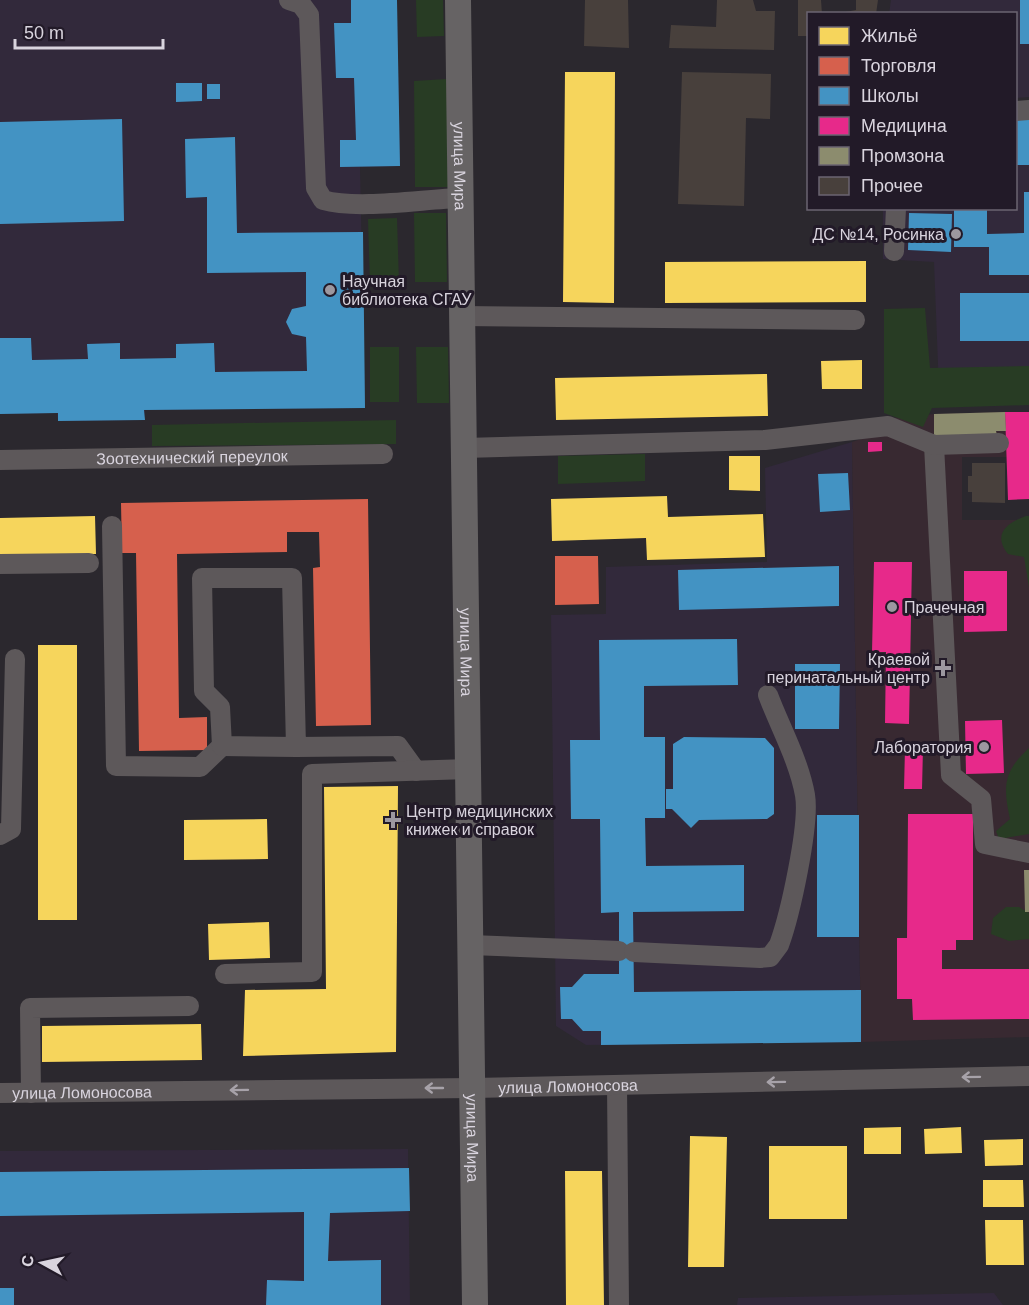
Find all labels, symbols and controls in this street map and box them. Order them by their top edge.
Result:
scale bar [15,12,164,50]
legend [807,12,1017,210]
text: 50 m [24,23,64,43]
text: Жильё [861,26,918,46]
text: Торговля [861,56,936,76]
text: Школы [861,86,919,106]
text: Медицина [861,116,948,136]
street label: улица Мира [451,122,469,210]
text: Промзона [861,146,945,166]
text: Прочее [861,176,923,196]
place label: ДС №14, Росинка [812,226,944,243]
marker: ДС №14, Росинка [949,227,963,241]
place label: Научная библиотека СГАУ [342,273,472,308]
marker: Научная библиотека СГАУ [323,283,337,297]
street label: Зоотехнический переулок [96,447,289,467]
place label: Прачечная [904,599,984,616]
marker: Прачечная [885,600,899,614]
street label: улица Мира [457,608,476,696]
place label: Краевой перинатальный центр [767,651,930,686]
marker: Краевой перинатальный центр [934,659,952,677]
place label: Лаборатория [875,739,972,756]
marker: Лаборатория [977,740,991,754]
place label: Центр медицинских книжек и справок [406,803,553,838]
marker: Центр медицинских книжек и справок [384,811,402,829]
one-way arrow [961,1072,981,1083]
street label: улица Ломоносова [498,1076,638,1096]
one-way arrow [766,1076,786,1087]
one-way arrow [424,1082,444,1094]
street label: улица Ломоносова [12,1083,152,1101]
one-way arrow [229,1084,249,1096]
street label: улица Мира [464,1094,482,1182]
north arrow [12,1233,72,1293]
text: С [18,1254,37,1268]

